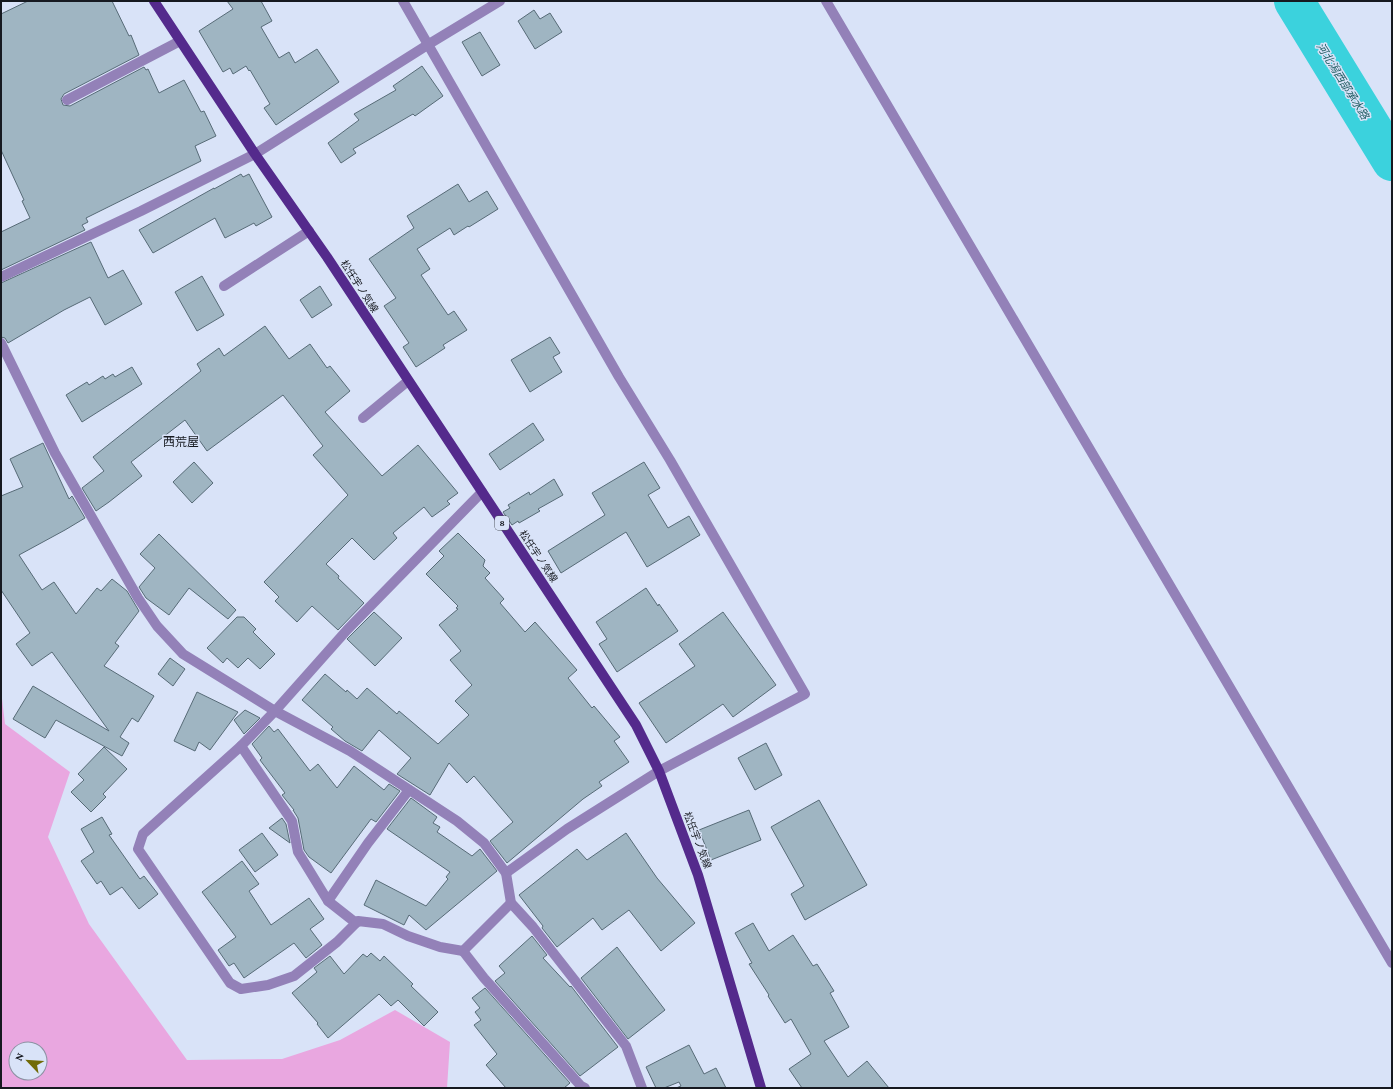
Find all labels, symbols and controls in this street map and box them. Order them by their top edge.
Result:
water label: 河北潟西部承水路 [1315,41,1372,122]
street label: 松任宇ノ気線 [339,258,381,314]
district label: 西荒屋 [163,435,199,449]
road number: 8 [495,516,509,530]
street label: 松任宇ノ気線 [517,528,560,584]
street label: 松任宇ノ気線 [682,810,713,870]
north arrow [8,1041,48,1081]
text: N [12,1050,26,1063]

